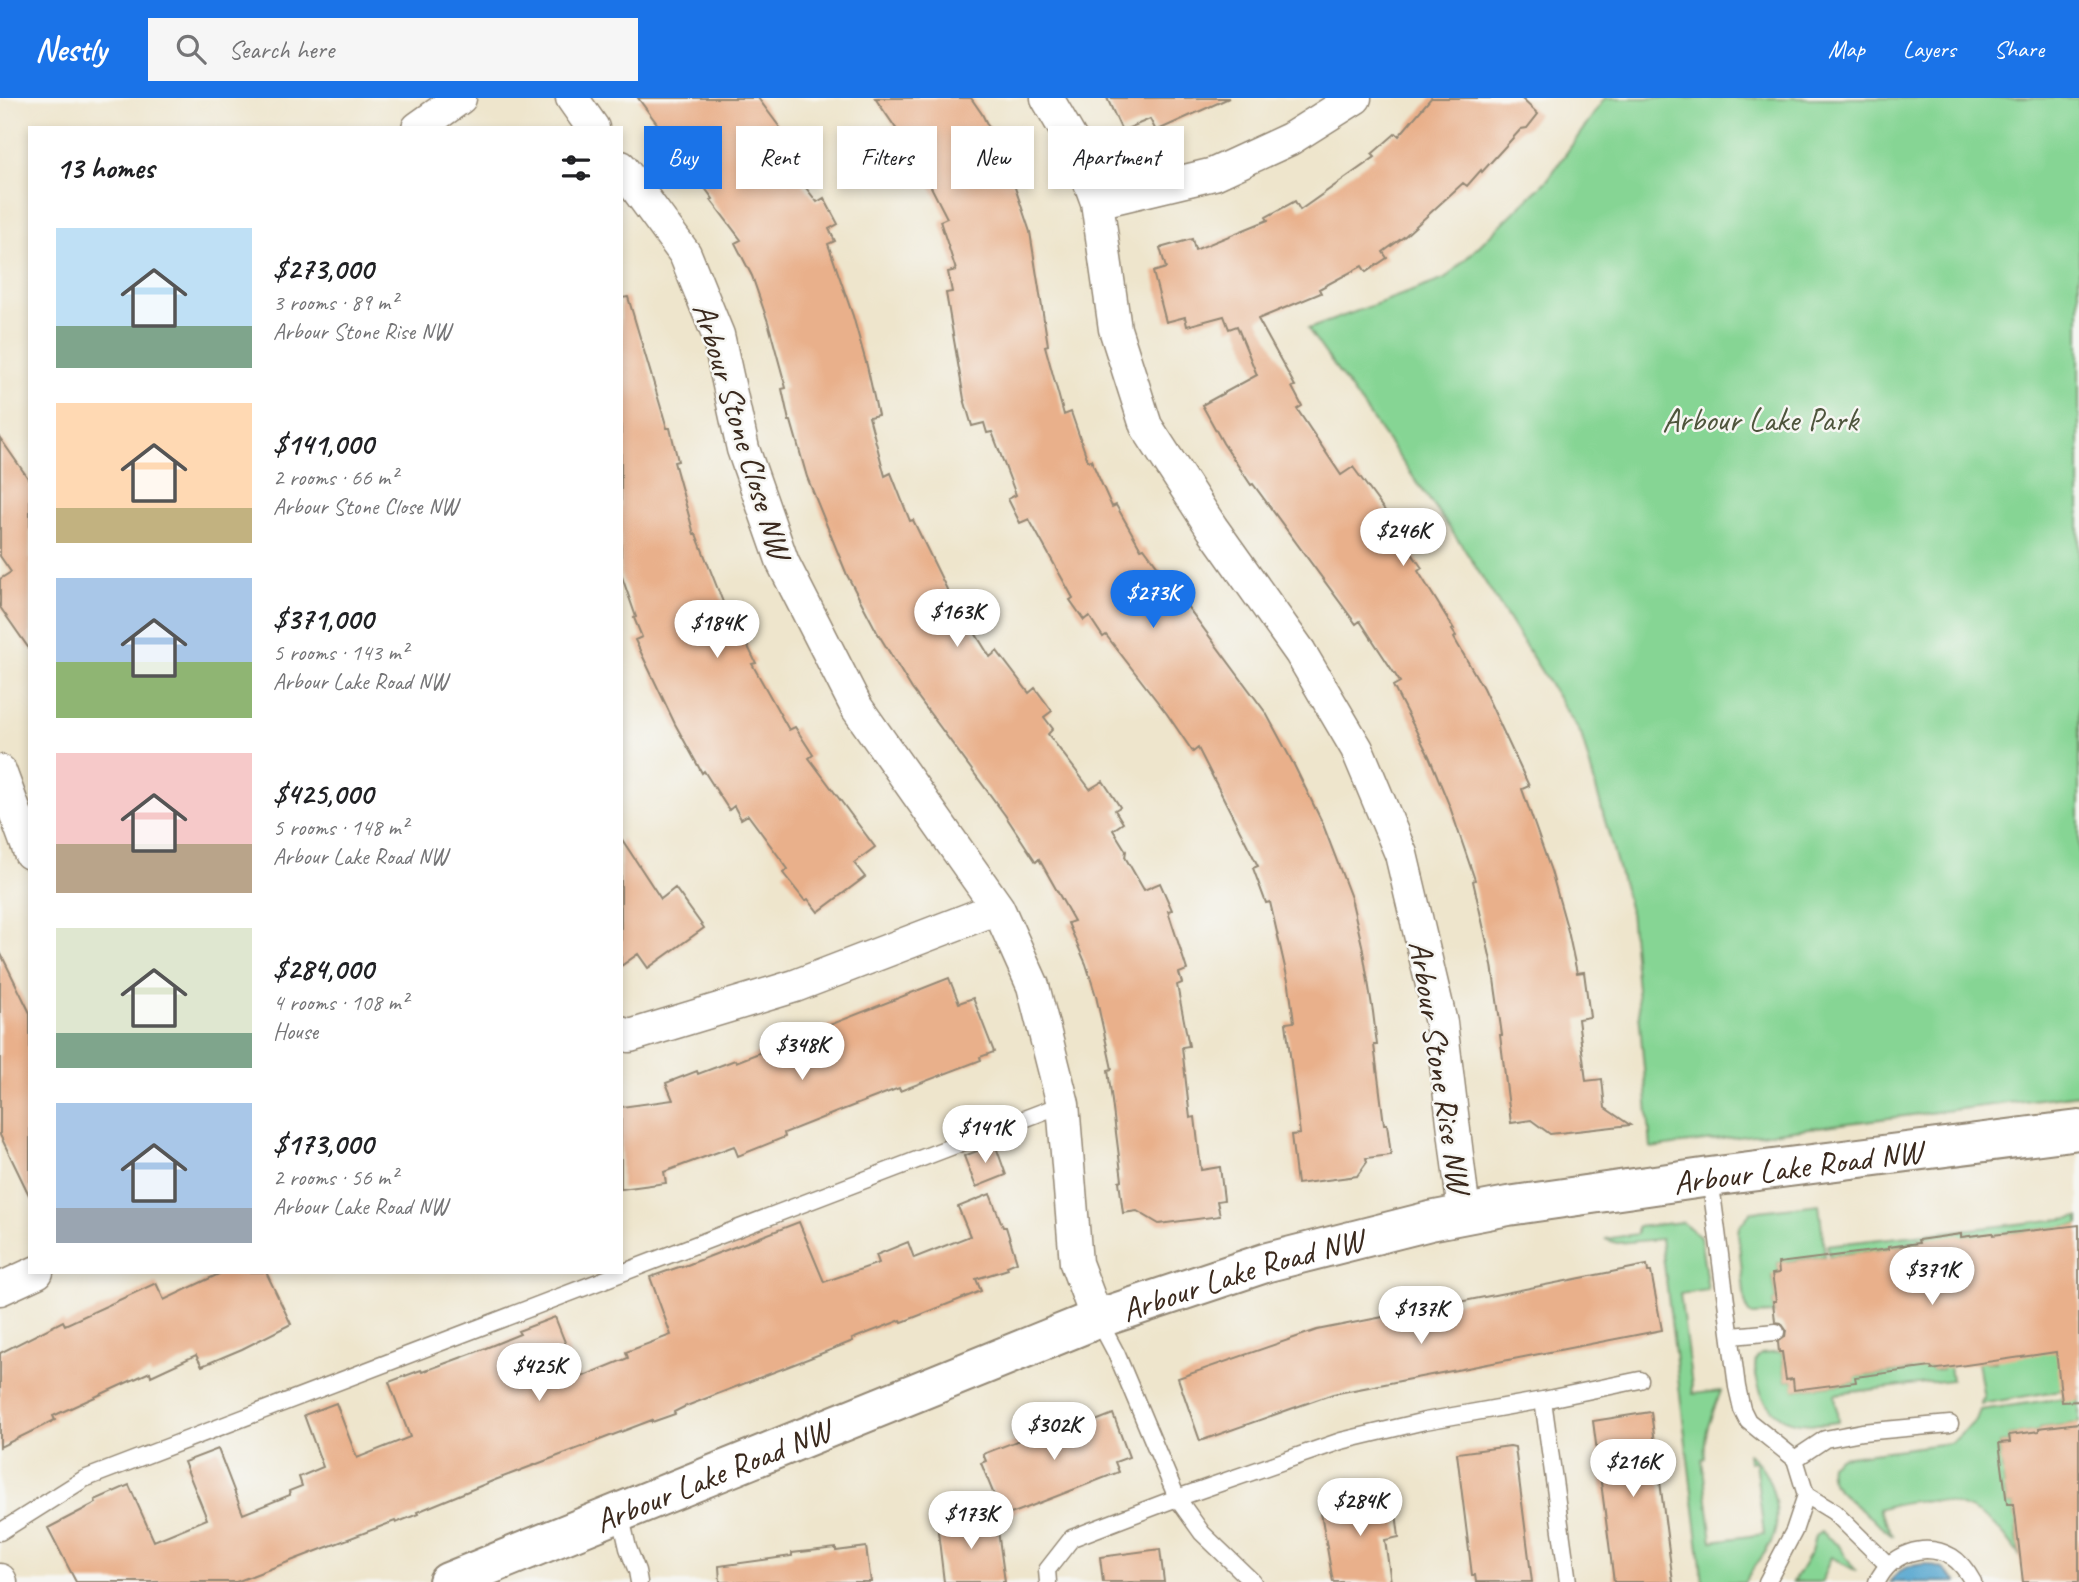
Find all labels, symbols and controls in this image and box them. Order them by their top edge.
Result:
search box [148,18,638,81]
text: Nestly [35,28,106,70]
icon: search [172,30,210,68]
text: Search here [228,33,334,66]
text: Map [1828,34,1865,64]
text: Layers [1903,34,1956,64]
text: Share [1994,34,2044,64]
chip: Buy [644,126,722,189]
chip: Rent [736,126,823,189]
chip: Filters [837,126,937,189]
chip: New [951,126,1034,189]
chip: Apartment [1048,126,1184,189]
text: 13 homes [56,149,154,187]
icon: filters [557,149,595,187]
text: $273,000 [273,250,373,288]
icon: home [112,256,196,340]
text: 3 rooms · 89 m² [273,288,397,317]
street label: Arbour Stone Close NW [683,298,802,568]
text: Arbour Stone Rise NW [273,317,450,346]
park label: Arbour Lake Park [1662,399,1860,441]
text: $141,000 [273,425,373,463]
icon: home [112,431,196,515]
text: 2 rooms · 66 m² [273,463,397,492]
text: Arbour Stone Close NW [273,492,457,521]
pin: $246K [1354,508,1452,568]
text: $246K [1376,516,1430,545]
pin: $273K [1104,570,1202,630]
text: $273K [1127,578,1180,607]
pin: $163K [908,589,1006,649]
text: $163K [930,597,984,626]
text: $371,000 [273,600,373,638]
pin: $184K [668,601,766,660]
icon: home [112,606,196,690]
text: $184K [690,608,744,637]
text: 5 rooms · 143 m² [273,638,408,667]
text: Arbour Lake Road NW [273,667,447,696]
text: $425,000 [273,775,373,813]
icon: home [112,781,196,865]
text: 5 rooms · 148 m² [273,813,408,842]
text: Arbour Lake Road NW [273,842,447,871]
street label: Arbour Stone Rise NW [1399,937,1481,1200]
text: $284,000 [273,950,373,988]
icon: home [112,956,196,1040]
text: 4 rooms · 108 m² [273,988,408,1017]
text: House [273,1017,318,1046]
pin: $348K [753,1023,851,1082]
text: $348K [775,1030,829,1059]
pin: $141K [936,1105,1034,1165]
text: $141K [958,1113,1012,1142]
text: $173,000 [273,1125,373,1163]
street label: Arbour Lake Road NW [1670,1130,1929,1204]
icon: home [112,1131,196,1215]
text: 2 rooms · 56 m² [273,1163,397,1192]
text: Arbour Lake Road NW [273,1192,447,1221]
street label: Arbour Lake Road NW [1116,1218,1372,1331]
pin: $371K [1883,1248,1981,1307]
text: $371K [1906,1255,1959,1284]
pin: $137K [1372,1286,1470,1346]
text: $137K [1395,1294,1448,1323]
pin: $425K [490,1344,588,1403]
text: $425K [513,1351,565,1380]
pin: $302K [1005,1402,1103,1462]
street label: Arbour Lake Road NW [589,1408,841,1542]
text: $302K [1027,1410,1081,1439]
pin: $216K [1584,1440,1682,1499]
text: $216K [1606,1447,1660,1476]
pin: $284K [1311,1478,1409,1538]
text: $284K [1333,1486,1387,1515]
pin: $173K [922,1492,1020,1551]
text: $173K [945,1499,998,1528]

